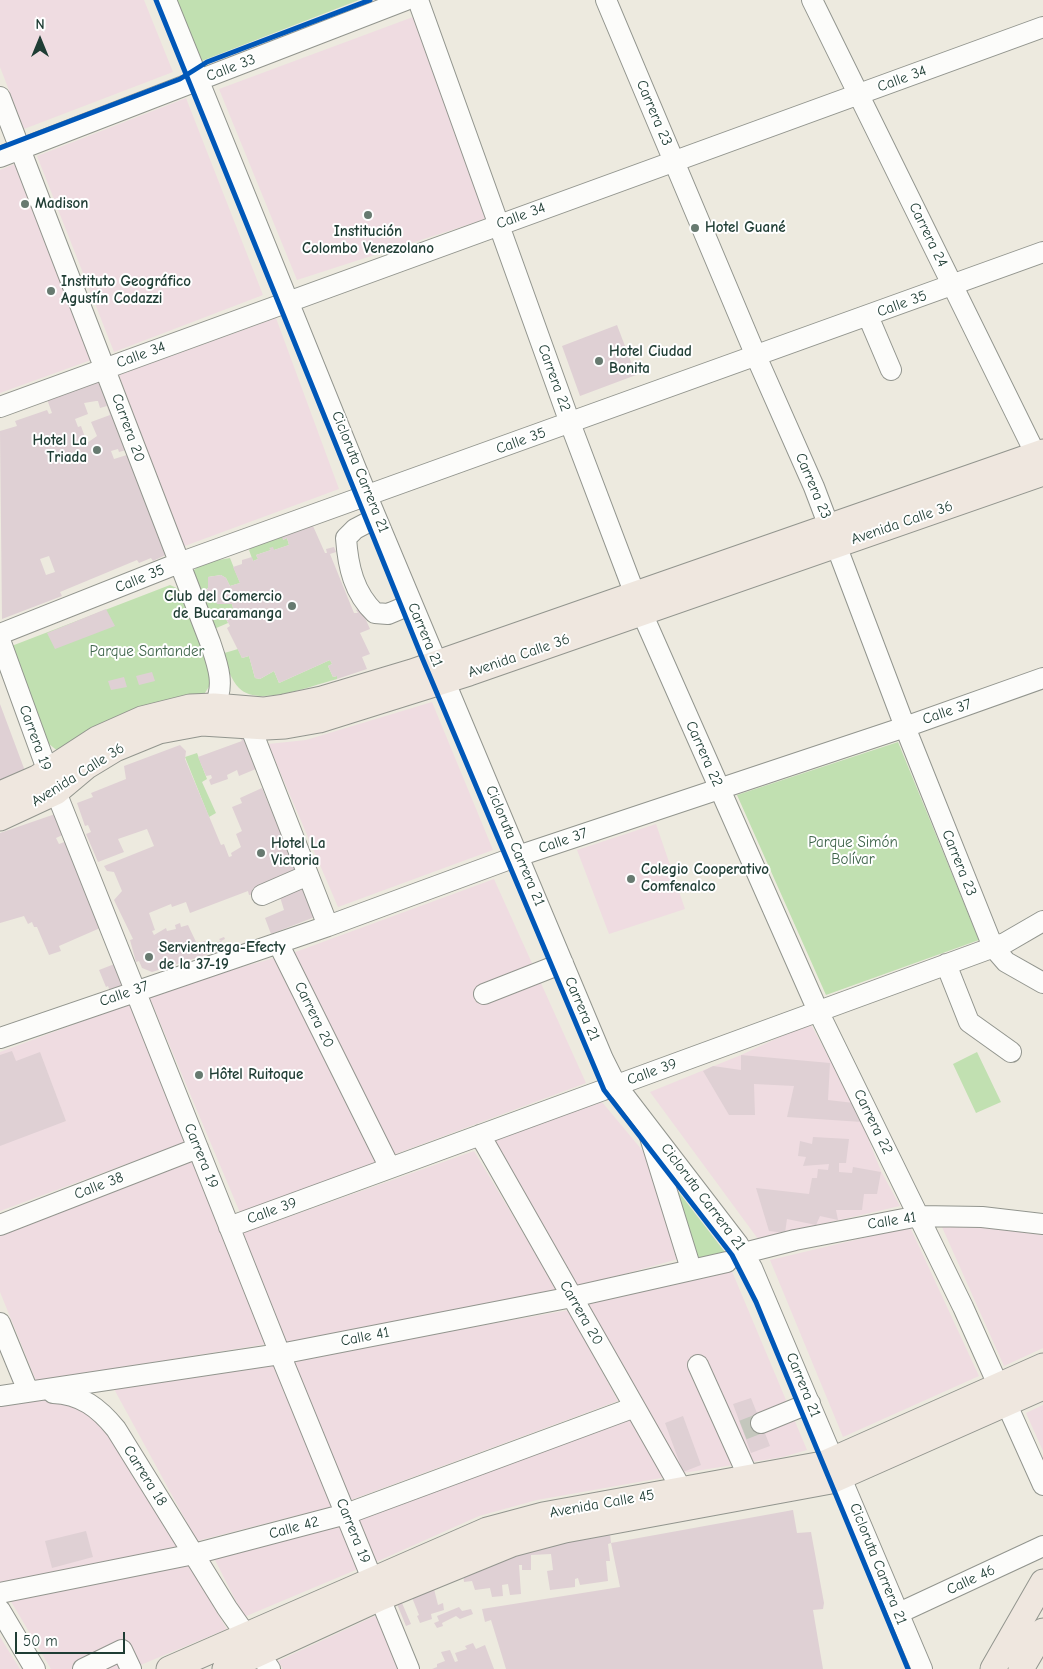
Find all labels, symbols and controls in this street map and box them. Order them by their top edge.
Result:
north arrow [15,15,65,65]
text: N [35,16,45,33]
street label: Calle 33 [204,50,258,86]
street label: Calle 34 [875,62,929,96]
street label: Carrera 23 [632,77,676,149]
place label: Madison [35,195,88,213]
marker: Madison [19,198,31,210]
street label: Calle 34 [494,199,548,233]
street label: Carrera 24 [905,200,951,270]
marker: Institución Colombo Venezolano [362,209,374,221]
place label: Hotel Guané [705,219,786,237]
marker: Hotel Guané [689,222,701,234]
place label: Institución Colombo Venezolano [302,223,434,258]
place label: Instituto Geográfico Agustín Codazzi [61,273,191,308]
marker: Instituto Geográfico Agustín Codazzi [45,285,57,297]
street label: Calle 35 [875,287,929,321]
street label: Calle 34 [114,338,168,372]
street label: Carrera 22 [534,342,574,414]
place label: Hotel Ciudad Bonita [609,343,692,378]
marker: Hotel Ciudad Bonita [593,355,605,367]
street label: Carrera 20 [107,391,149,465]
street label: Cicloruta Carrera 21 [327,409,393,535]
street label: Calle 35 [494,424,548,458]
place label: Hotel La Triada [32,432,87,467]
marker: Hotel La Triada [91,444,103,456]
street label: Carrera 23 [791,450,835,522]
street label: Avenida Calle 36 [849,497,955,549]
street label: Calle 35 [113,561,167,597]
place label: Club del Comercio de Bucaramanga [164,588,282,623]
marker: Club del Comercio de Bucaramanga [286,600,298,612]
street label: Carrera 21 [403,600,447,670]
street label: Avenida Calle 36 [466,630,572,682]
park label: Parque Santander [90,643,204,661]
street label: Calle 37 [920,695,974,729]
street label: Carrera 19 [15,703,55,773]
street label: Carrera 22 [682,718,726,790]
street label: Avenida Calle 36 [28,739,128,811]
street label: Cicloruta Carrera 21 [481,783,549,909]
street label: Calle 37 [536,824,590,858]
street label: Carrera 23 [938,827,980,899]
park label: Parque Simón Bolívar [808,834,898,869]
place label: Hotel La Victoria [271,835,326,870]
marker: Hotel La Victoria [255,847,267,859]
place label: Colegio Cooperativo Comfenalco [641,861,769,896]
marker: Colegio Cooperativo Comfenalco [625,873,637,885]
place label: Servientrega-Efecty de la 37-19 [159,939,286,974]
marker: Servientrega-Efecty de la 37-19 [143,951,155,963]
street label: Carrera 21 [560,974,604,1044]
street label: Calle 37 [97,977,151,1011]
street label: Carrera 20 [290,979,338,1051]
street label: Calle 39 [625,1055,679,1089]
place label: Hôtel Ruitoque [209,1066,303,1084]
marker: Hôtel Ruitoque [193,1069,205,1081]
street label: Carrera 22 [850,1087,896,1157]
street label: Carrera 19 [180,1121,222,1191]
street label: Cicloruta Carrera 21 [657,1140,749,1254]
street label: Calle 38 [72,1168,126,1204]
street label: Calle 39 [245,1194,299,1228]
street label: Calle 41 [866,1208,918,1234]
street label: Carrera 20 [555,1278,607,1348]
street label: Calle 41 [339,1323,391,1351]
street label: Carrera 21 [782,1350,824,1420]
street label: Carrera 18 [119,1442,171,1510]
street label: Avenida Calle 45 [548,1486,656,1522]
street label: Carrera 19 [332,1496,374,1566]
street label: Cicloruta Carrera 21 [845,1501,911,1627]
street label: Calle 42 [267,1513,321,1543]
street label: Calle 46 [944,1561,998,1599]
scale bar [18,1622,128,1654]
text: 50 m [23,1632,58,1650]

